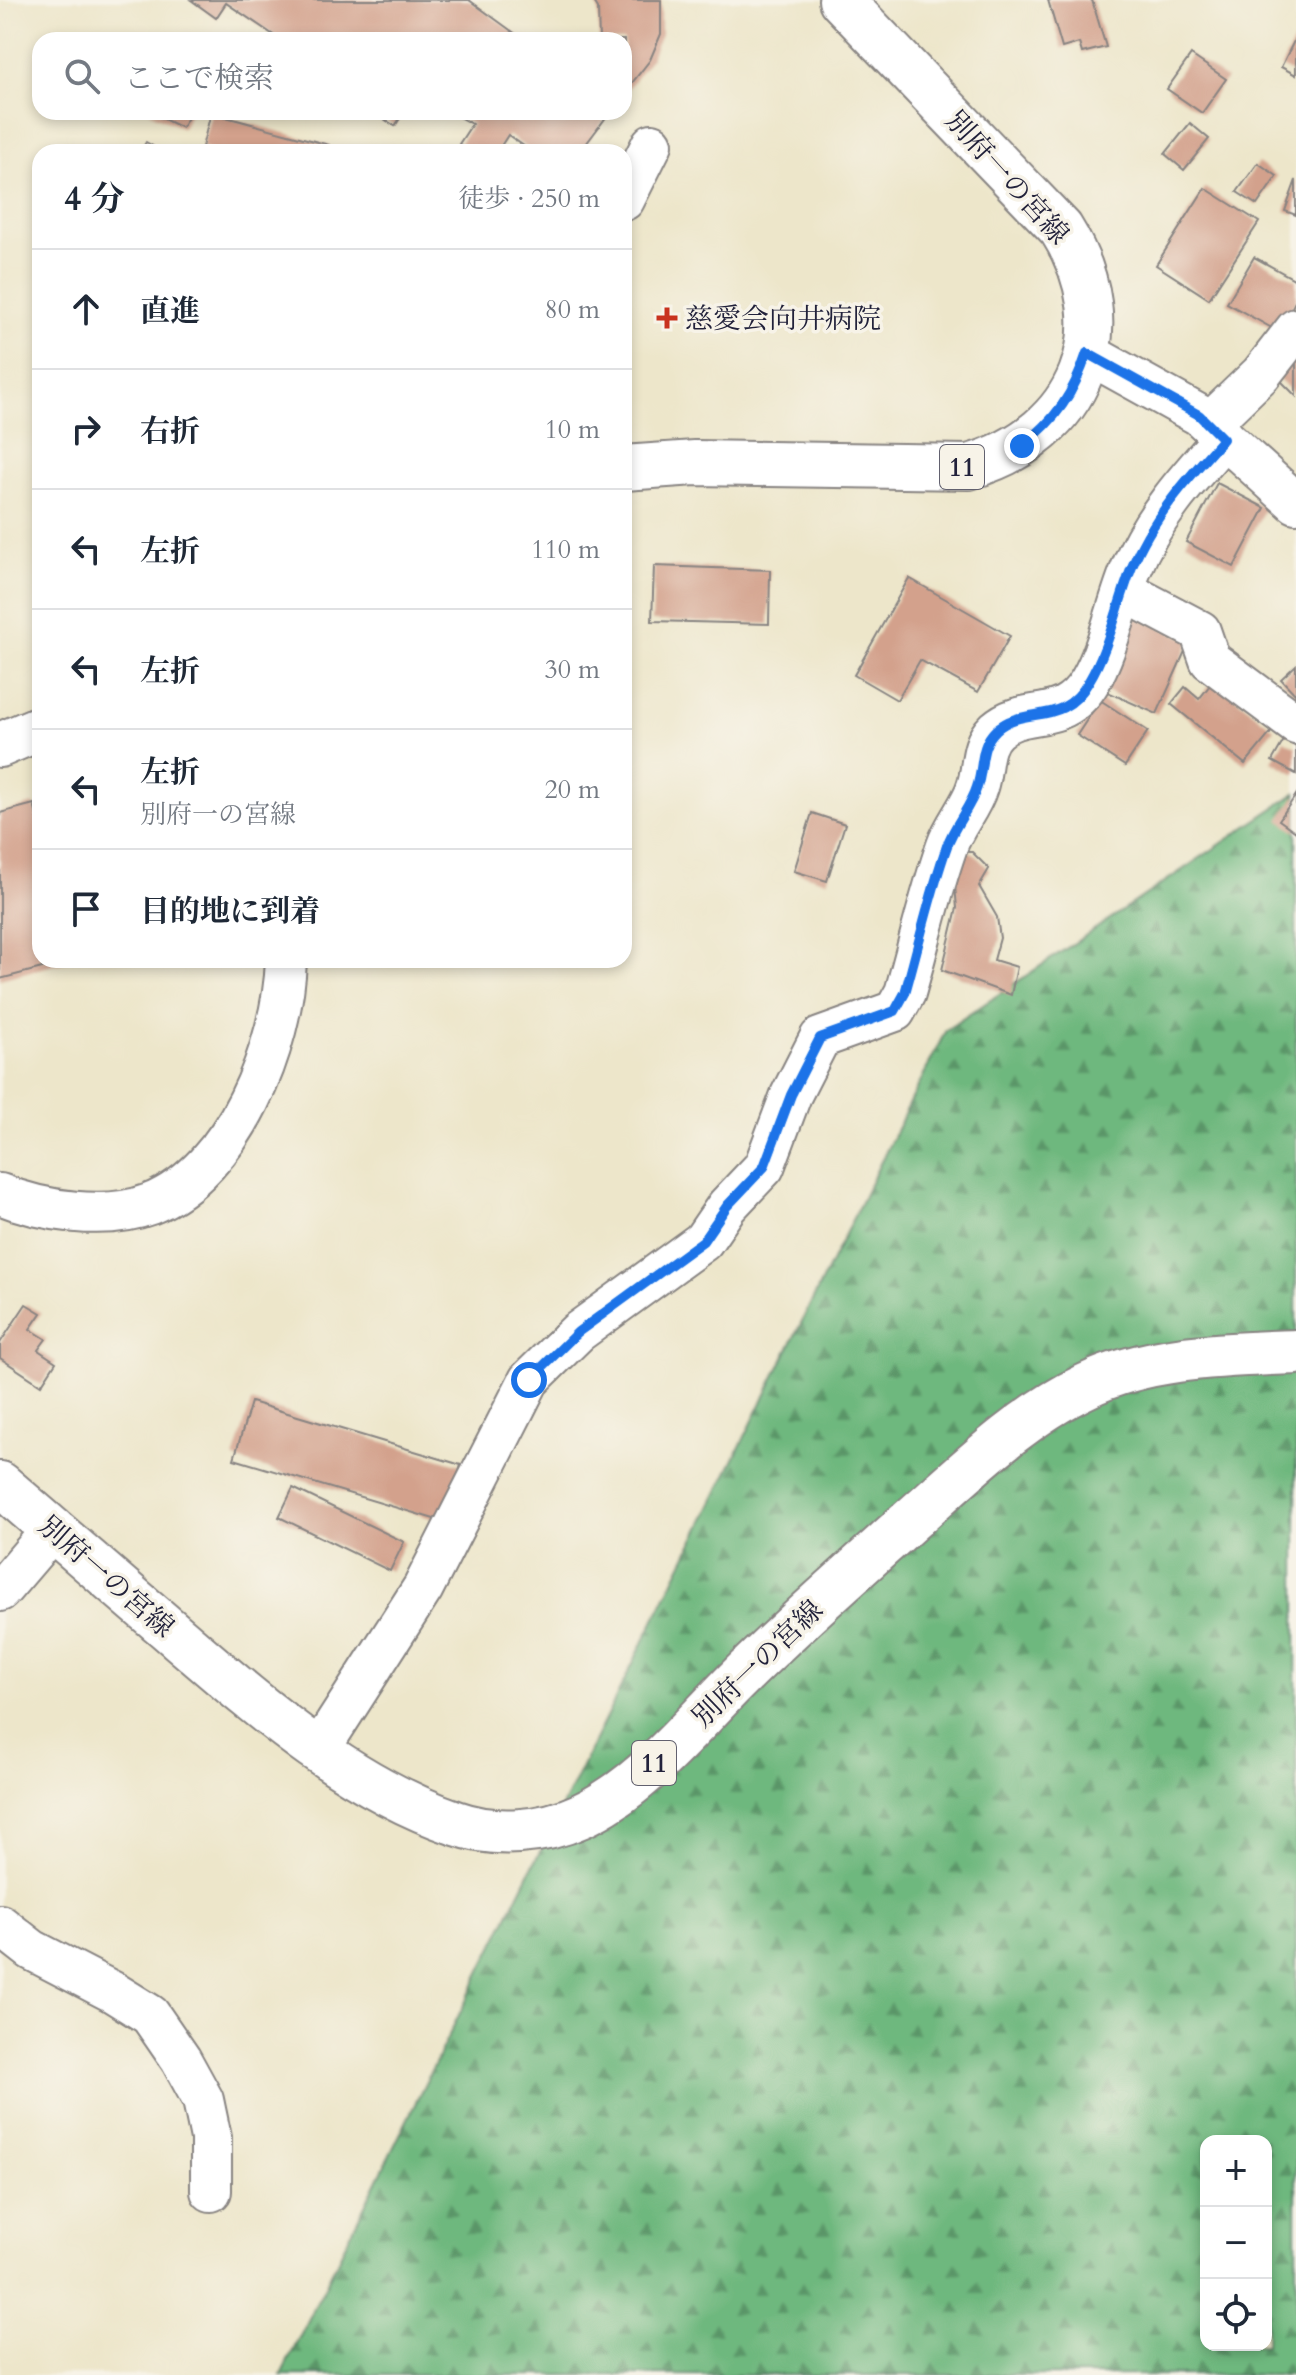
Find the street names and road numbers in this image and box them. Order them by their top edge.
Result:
street label: 別府一の宮線 [937,103,1078,253]
road number: 11 [940,445,984,489]
street label: 別府一の宮線 [30,1507,182,1646]
street label: 別府一の宮線 [684,1592,831,1736]
road number: 11 [632,1741,676,1785]

